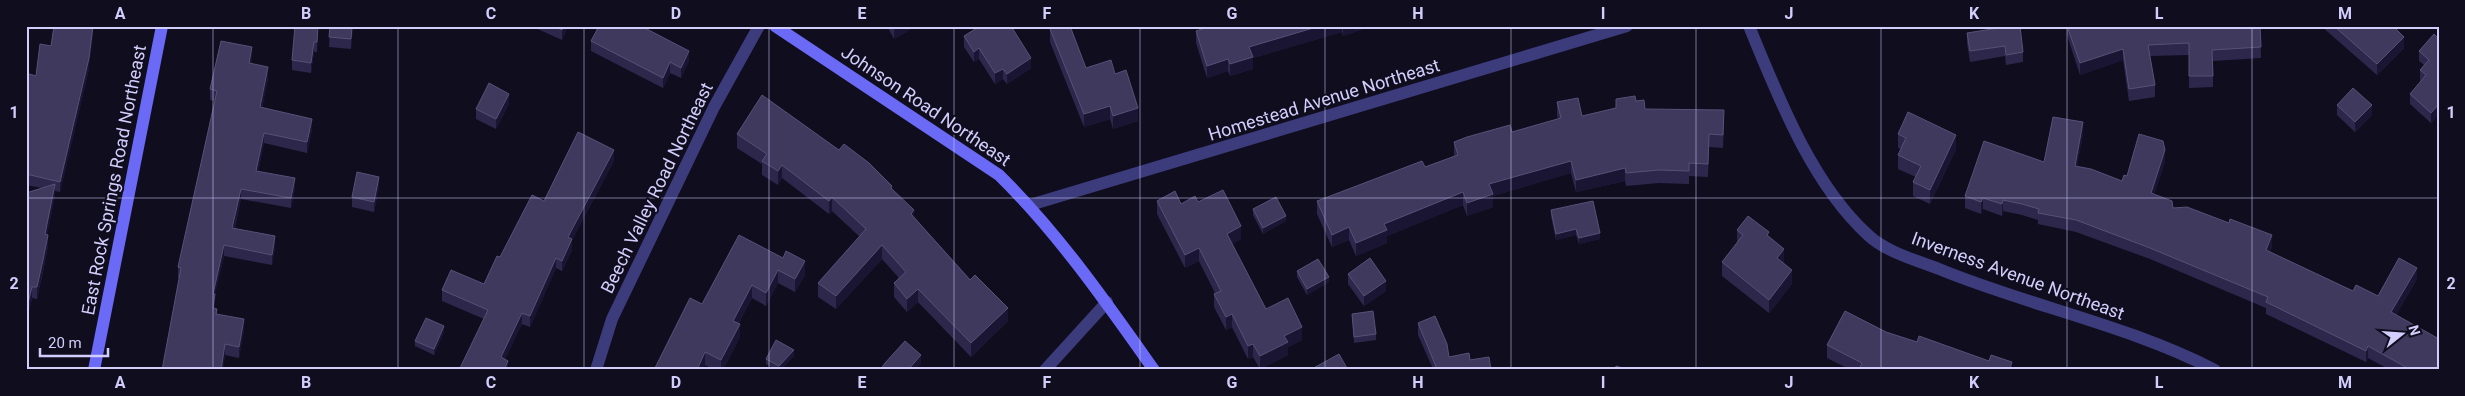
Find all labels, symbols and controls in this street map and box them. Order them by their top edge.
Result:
text: A [115,4,126,23]
text: B [301,4,311,23]
text: C [486,4,496,23]
text: D [671,4,681,23]
text: E [858,4,867,23]
text: F [1043,4,1052,23]
text: G [1227,4,1238,23]
text: H [1412,4,1424,23]
text: I [1601,4,1605,23]
text: J [1785,4,1793,23]
text: K [1969,4,1980,23]
text: L [2155,4,2164,23]
text: M [2338,4,2352,23]
street label: Johnson Road Northeast [838,41,1015,170]
street label: East Rock Springs Road Northeast [77,43,150,317]
street label: Homestead Avenue Northeast [1206,54,1442,145]
street label: Beech Valley Road Northeast [596,79,717,297]
text: 1 [9,103,19,122]
text: 1 [2446,103,2456,122]
street label: Inverness Avenue Northeast [1909,227,2128,324]
text: 2 [9,274,19,293]
text: 2 [2446,274,2456,293]
north arrow [2378,308,2428,358]
text: N [2405,323,2424,337]
scale bar [40,326,108,358]
text: 20 m [48,334,82,352]
text: A [115,373,126,392]
text: B [301,373,311,392]
text: C [486,373,496,392]
text: D [671,373,681,392]
text: E [858,373,867,392]
text: F [1043,373,1052,392]
text: G [1227,373,1238,392]
text: H [1412,373,1424,392]
text: I [1601,373,1605,392]
text: J [1785,373,1793,392]
text: K [1969,373,1980,392]
text: L [2155,373,2164,392]
text: M [2338,373,2352,392]

